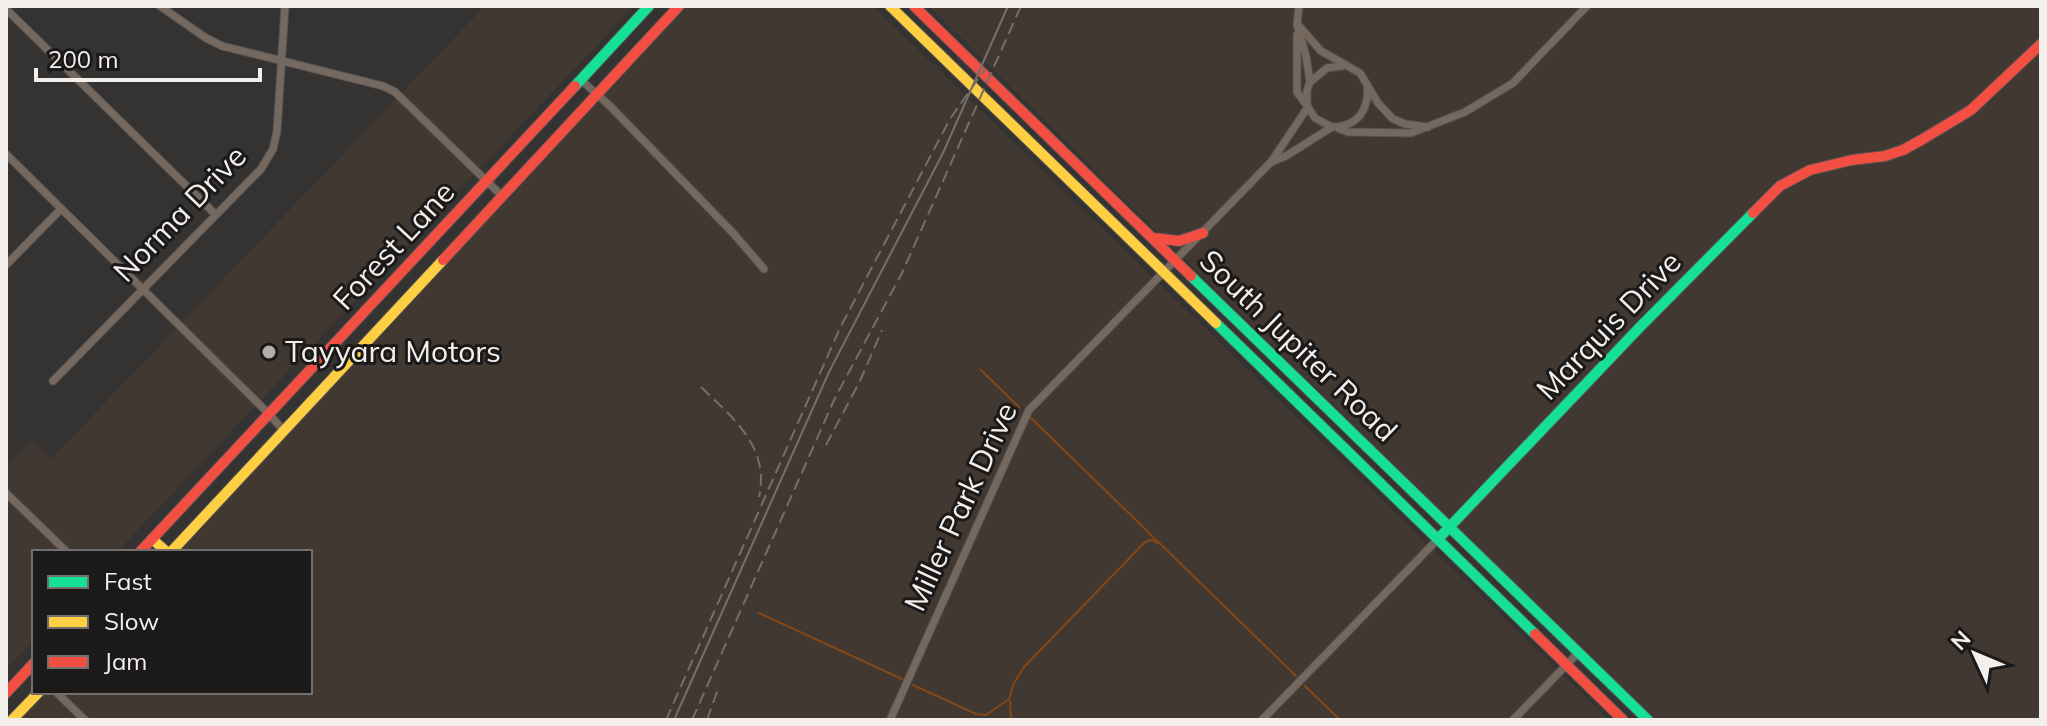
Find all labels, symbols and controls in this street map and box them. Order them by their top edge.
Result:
scale bar [36,32,260,82]
text: 200 m [48,44,119,74]
street label: Norma Drive [105,137,254,289]
street label: Forest Lane [324,173,462,317]
street label: South Jupiter Road [1192,241,1406,449]
street label: Marquis Drive [1528,243,1689,408]
place label: Tayyara Motors [285,332,501,370]
marker: Tayyara Motors [260,343,278,361]
street label: Miller Park Drive [895,396,1025,617]
legend [32,550,312,694]
text: Fast [104,566,152,596]
text: Slow [104,606,159,636]
north arrow [1935,614,2015,694]
text: N [1945,624,1976,656]
text: Jam [104,646,147,676]

